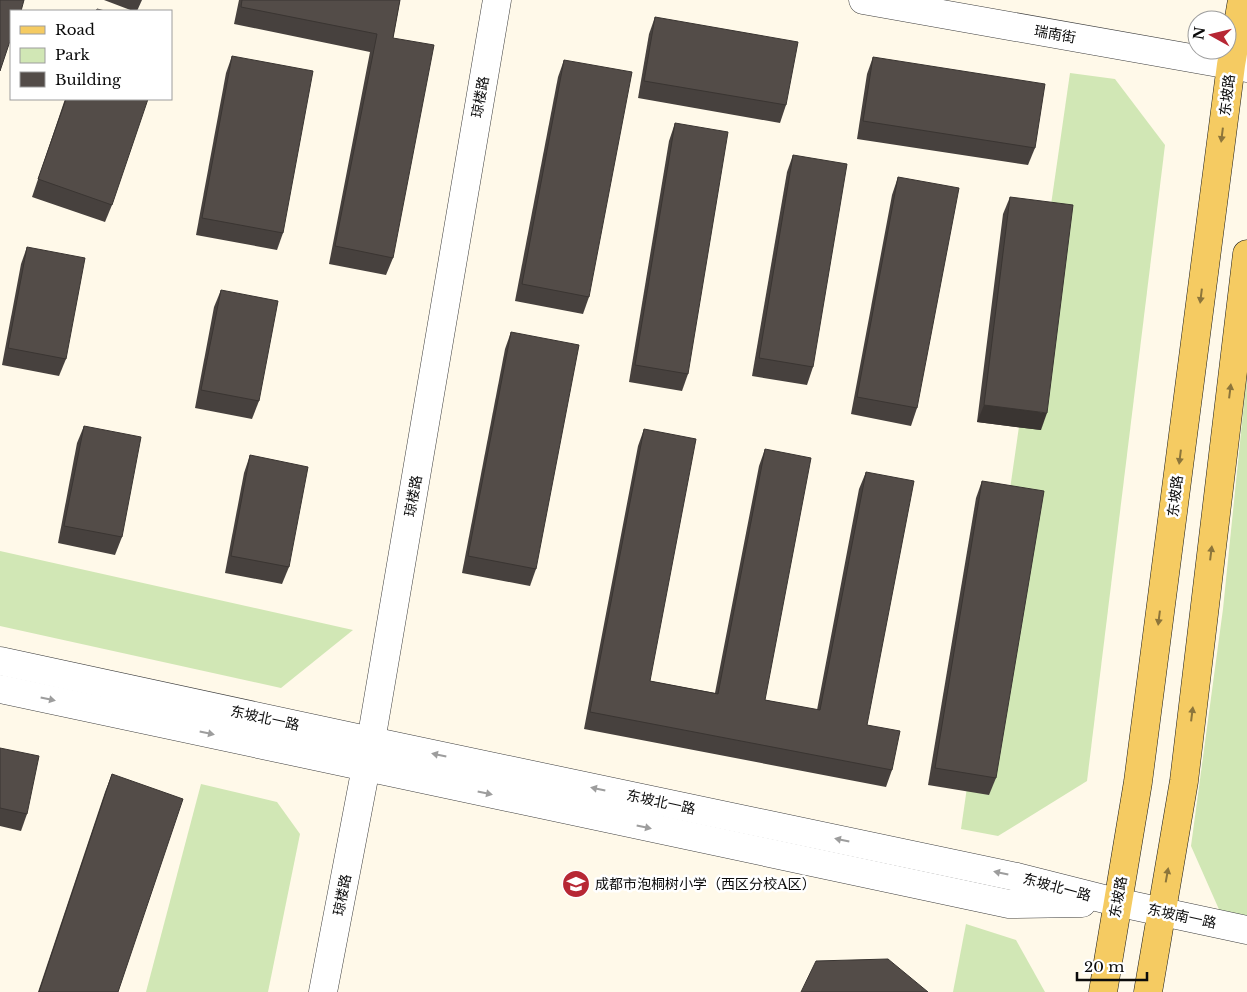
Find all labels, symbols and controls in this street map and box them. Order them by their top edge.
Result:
legend [10,10,172,100]
north arrow [1187,10,1237,60]
text: Road [55,20,95,39]
street label: 瑞南街 [1033,21,1077,47]
text: N [1189,25,1209,41]
text: Park [55,45,91,64]
text: Building [55,70,122,89]
street label: 东坡路 [1216,73,1238,117]
street label: 琼楼路 [467,75,493,119]
one-way arrow [1218,127,1226,143]
one-way arrow [1197,288,1205,304]
one-way arrow [1226,383,1234,399]
one-way arrow [1176,449,1184,465]
street label: 琼楼路 [400,474,426,518]
street label: 东坡路 [1164,474,1186,518]
one-way arrow [1207,544,1215,560]
one-way arrow [1155,611,1163,627]
one-way arrow [40,695,55,703]
street label: 东坡北一路 [229,702,301,734]
one-way arrow [1188,706,1196,722]
one-way arrow [199,729,214,737]
one-way arrow [430,751,446,759]
one-way arrow [590,785,605,793]
street label: 东坡北一路 [625,786,697,818]
one-way arrow [478,789,493,797]
one-way arrow [637,823,652,831]
one-way arrow [835,836,850,844]
one-way arrow [1164,866,1172,882]
school or university icon: 成都市泡桐树小学（西区分校A区） [561,869,591,899]
one-way arrow [993,869,1009,877]
street label: 东坡北一路 [1021,869,1093,905]
street label: 琼楼路 [329,873,355,917]
place label: 成都市泡桐树小学（西区分校A区） [595,875,816,893]
street label: 东坡路 [1105,875,1131,919]
street label: 东坡南一路 [1146,900,1218,932]
scale bar [1077,950,1147,982]
text: 20 m [1084,957,1124,976]

